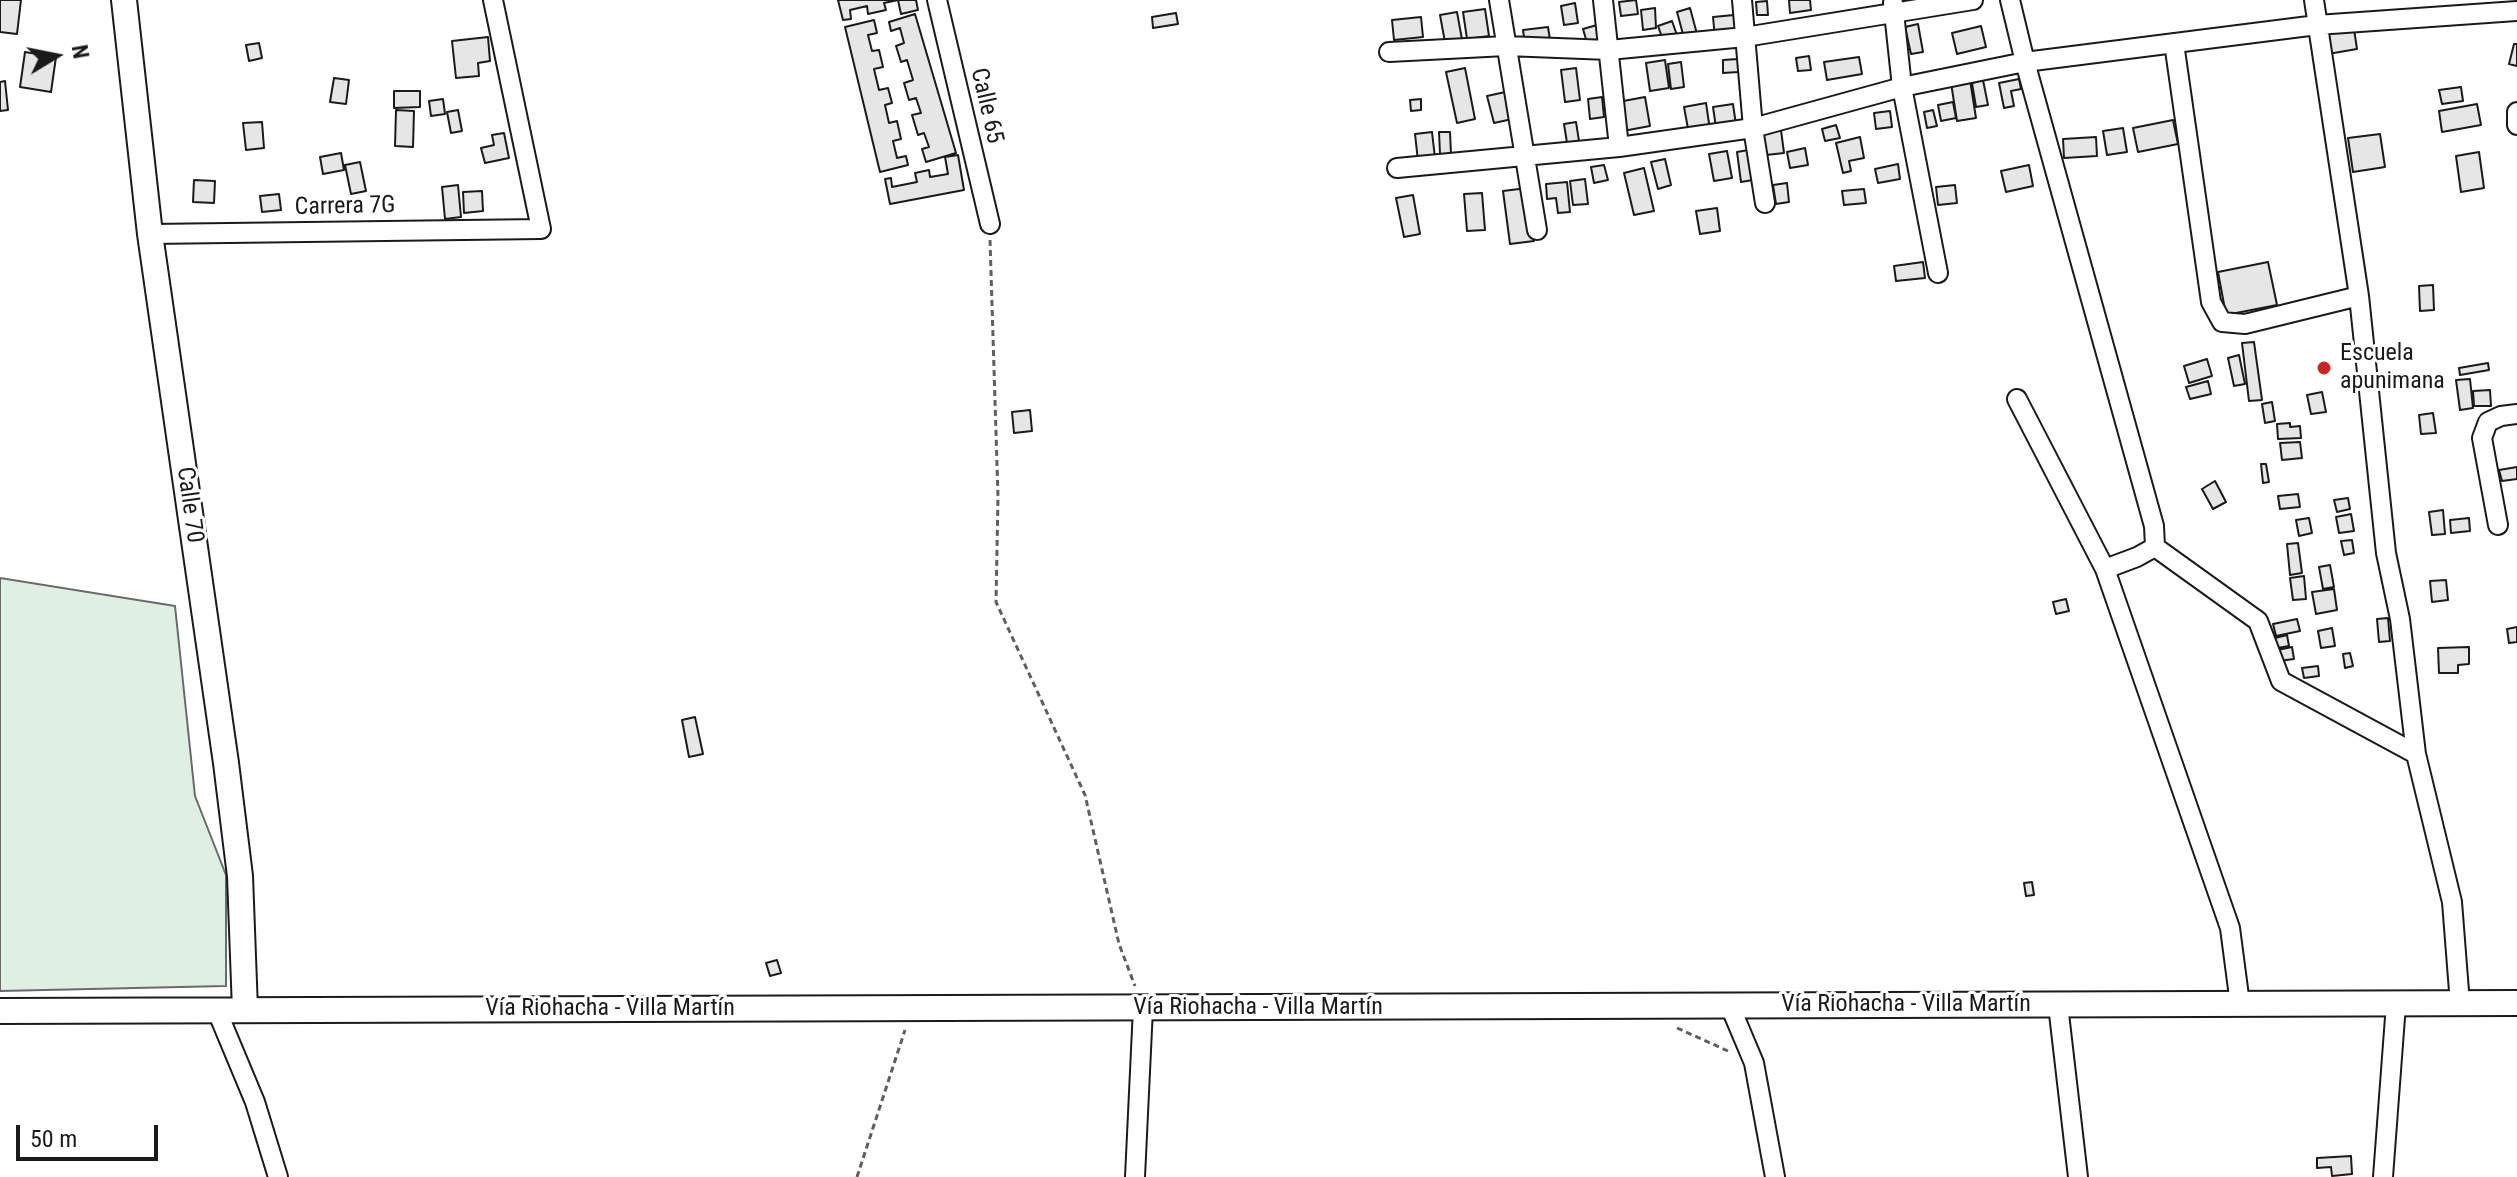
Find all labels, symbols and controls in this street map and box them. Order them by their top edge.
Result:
north arrow [16,16,96,96]
text: N [67,43,94,61]
street label: Calle 65 [963,65,1009,147]
street label: Carrera 7G [294,192,396,222]
place label: Escuela apunimana [2340,340,2445,396]
marker: Escuela apunimana [2315,359,2333,377]
street label: Calle 70 [169,465,209,545]
street label: Vía Riohacha - Villa Martín [1781,991,2031,1019]
street label: Vía Riohacha - Villa Martín [1133,994,1383,1022]
street label: Vía Riohacha - Villa Martín [485,995,735,1023]
scale bar [20,1109,162,1159]
text: 50 m [30,1125,77,1153]

